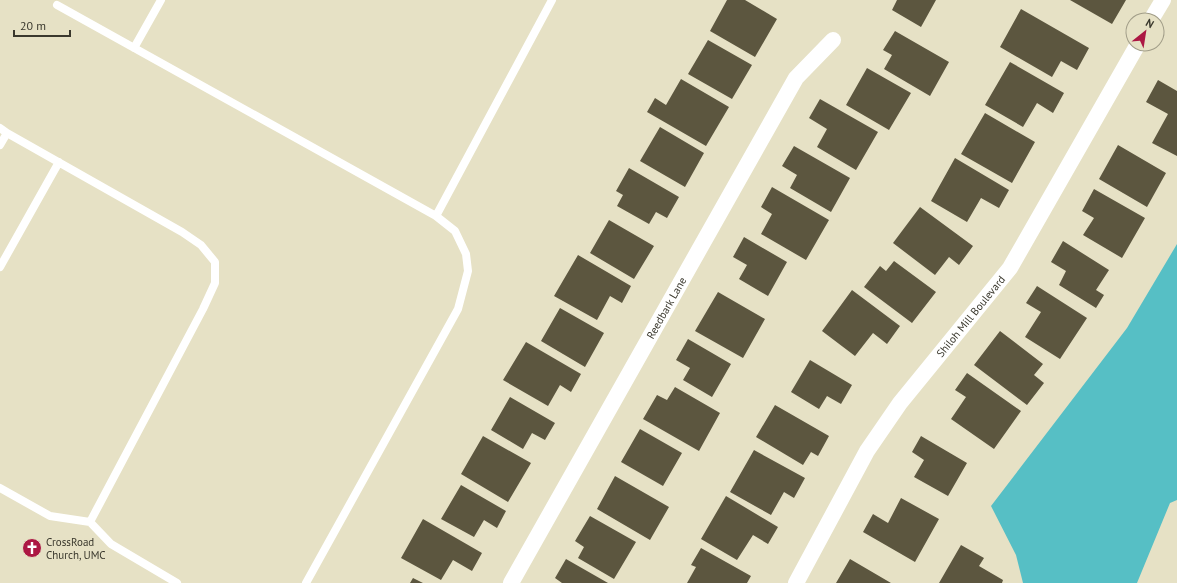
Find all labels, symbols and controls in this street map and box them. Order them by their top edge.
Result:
scale bar [14,12,70,38]
north arrow [1125,12,1165,52]
text: N [1143,15,1157,31]
text: 20 m [20,18,46,33]
street label: Shiloh Mill Boulevard [933,273,1008,360]
street label: Reedbark Lane [643,274,689,341]
place label: CrossRoad Church, UMC [46,535,106,562]
church icon: CrossRoad Church, UMC [21,537,43,559]

